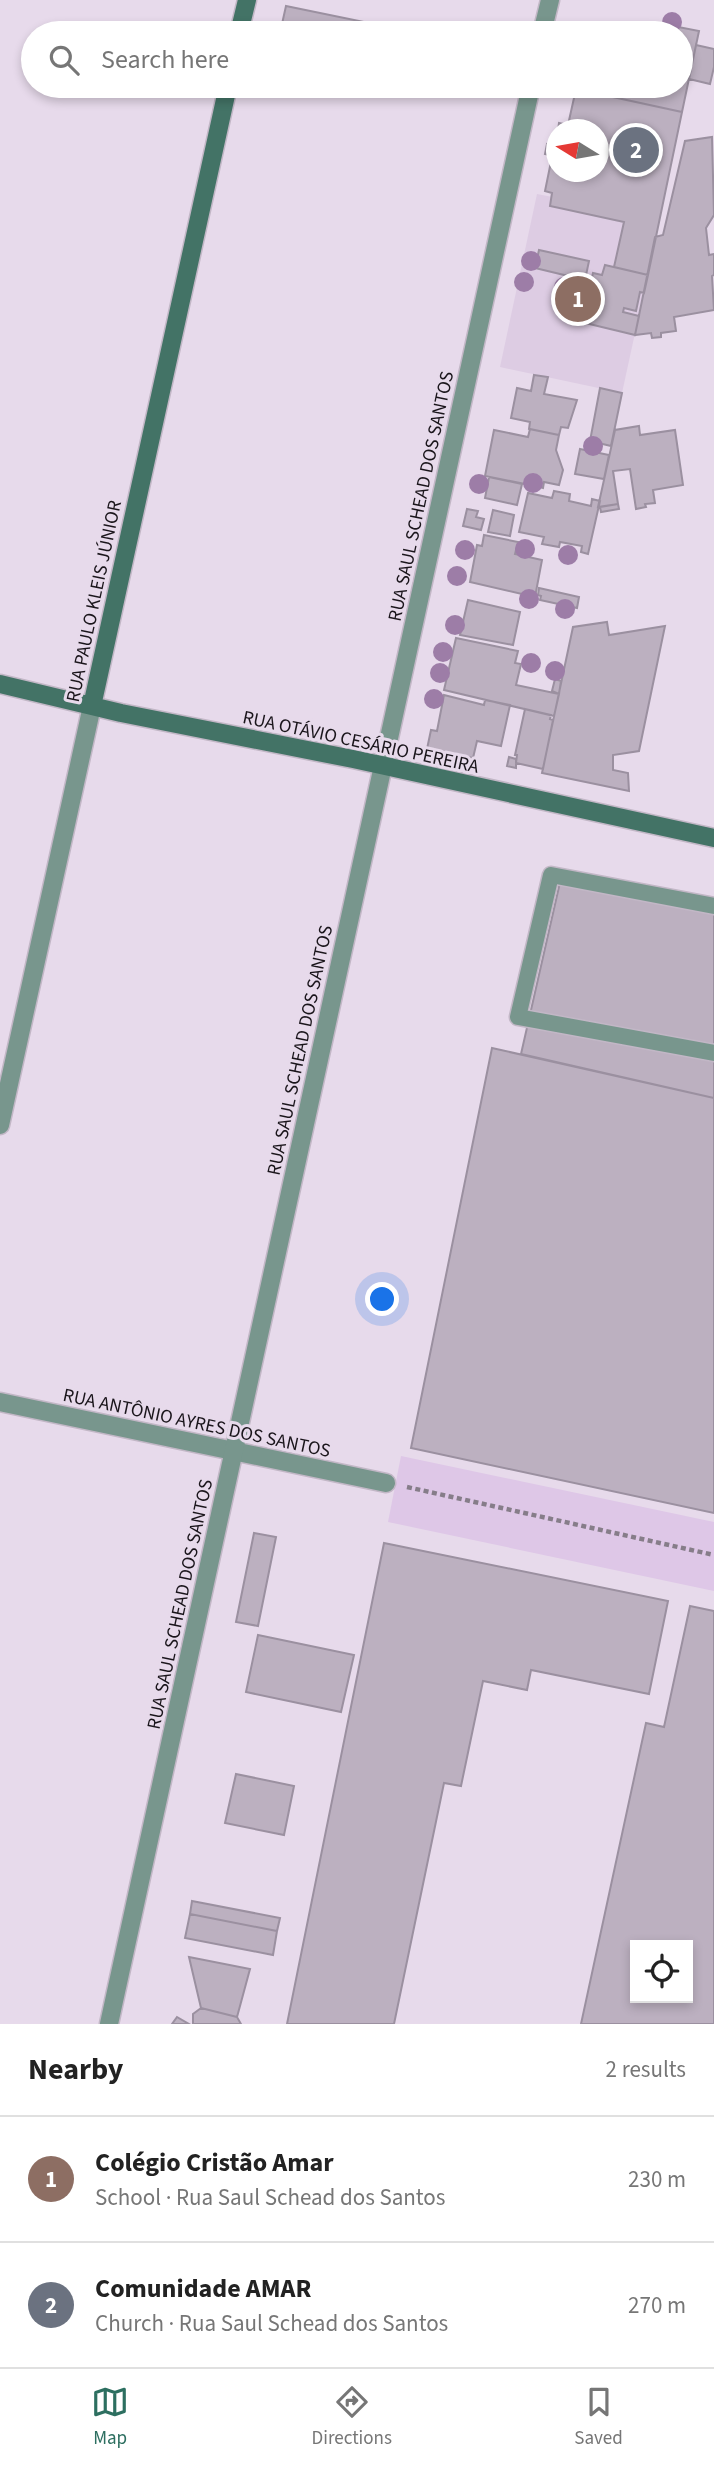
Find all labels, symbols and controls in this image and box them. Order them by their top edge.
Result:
search box [21,21,693,98]
icon: search [45,41,83,79]
text: Search here [101,41,229,78]
north arrow [546,119,609,182]
pin: 2 [613,124,659,176]
pin: 1 [555,273,601,325]
street label: RUA SAUL SCHEAD DOS SANTOS [382,369,461,624]
street label: RUA PAULO KLEIS JÚNIOR [60,498,129,705]
street label: RUA OTÁVIO CESÁRIO PEREIRA [240,704,482,781]
street label: RUA SAUL SCHEAD DOS SANTOS [261,923,340,1178]
your location [365,1282,399,1316]
street label: RUA ANTÔNIO AYRES DOS SANTOS [60,1382,333,1465]
street label: RUA SAUL SCHEAD DOS SANTOS [141,1477,220,1732]
map controls [630,1940,693,2003]
button: locate [630,1940,693,2003]
text: Nearby [28,2048,123,2091]
text: 2 results [606,2053,686,2086]
text: Colégio Cristão Amar [95,2144,334,2181]
text: 1 [45,2163,57,2196]
text: 230 m [628,2163,686,2196]
text: School · Rua Saul Schead dos Santos [95,2181,445,2214]
text: Comunidade AMAR [95,2270,311,2307]
text: 2 [45,2289,57,2322]
text: 270 m [628,2289,686,2322]
text: Church · Rua Saul Schead dos Santos [95,2307,448,2340]
tab: Map [91,2383,129,2452]
tab: Directions [312,2383,392,2452]
tab: Saved [574,2383,623,2452]

